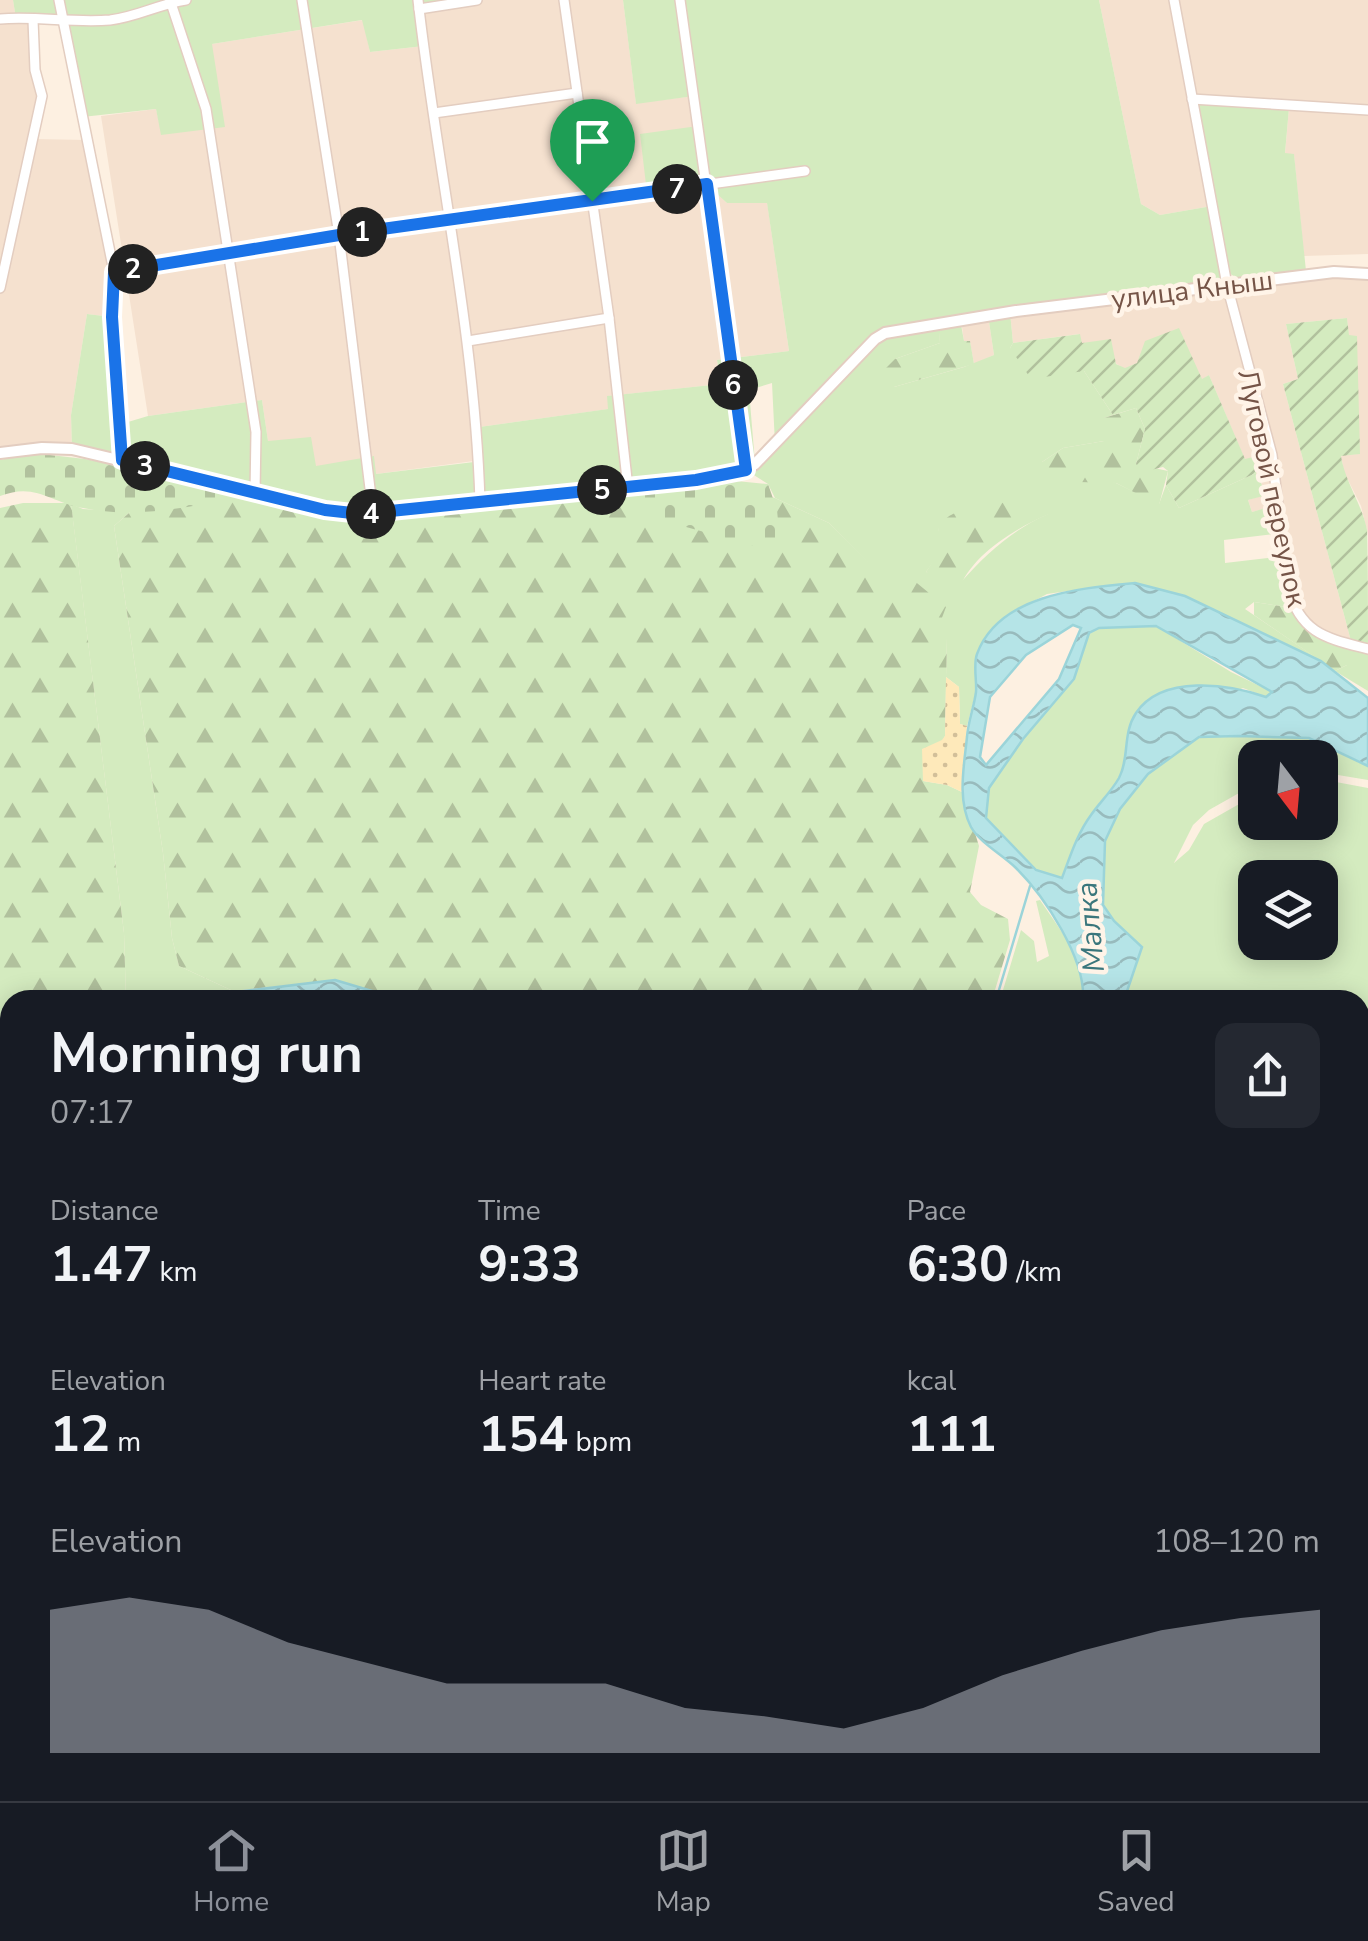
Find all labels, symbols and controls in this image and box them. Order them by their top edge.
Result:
pin [550,99,635,202]
icon: arrive [565,114,620,169]
pin: 7 [652,164,702,214]
text: 7 [669,170,685,208]
pin: 1 [337,207,387,257]
text: 1 [354,213,370,251]
pin: 2 [108,244,158,294]
text: 2 [125,250,141,288]
street label: улица Кныш [1109,261,1275,319]
pin: 6 [708,360,758,410]
text: 6 [725,366,741,404]
street label: Луговой переулок [1228,366,1316,611]
pin: 3 [120,441,170,491]
text: 3 [137,447,153,485]
pin: 5 [577,465,627,515]
text: 5 [594,471,610,509]
pin: 4 [346,489,396,539]
text: 4 [363,495,379,533]
north arrow [1238,740,1338,840]
map controls [1238,740,1338,960]
button: layers [1238,860,1338,960]
water label: Малка [1066,880,1115,974]
text: Morning run [50,1016,363,1091]
button: share [1215,1023,1320,1128]
text: 07:17 [50,1091,134,1134]
text: Distance [50,1192,159,1230]
text: Time [478,1192,541,1230]
text: Pace [907,1192,966,1230]
text: 1.47 [50,1230,152,1299]
text: 9:33 [478,1230,581,1299]
text: 6:30 [907,1230,1009,1299]
text: km [152,1253,198,1291]
text: /km [1009,1253,1062,1291]
text: Elevation [50,1362,166,1400]
text: Heart rate [478,1362,606,1400]
text: kcal [907,1362,956,1400]
text: 12 [50,1400,110,1469]
text: 154 [478,1400,568,1469]
text: 111 [907,1400,997,1469]
text: m [110,1423,141,1461]
text: bpm [568,1423,632,1461]
text: Elevation [50,1520,183,1563]
text: 108–120 m [1153,1520,1320,1563]
tab: Home [193,1823,269,1921]
tab: Map [656,1823,711,1921]
tab: Saved [1097,1823,1175,1921]

